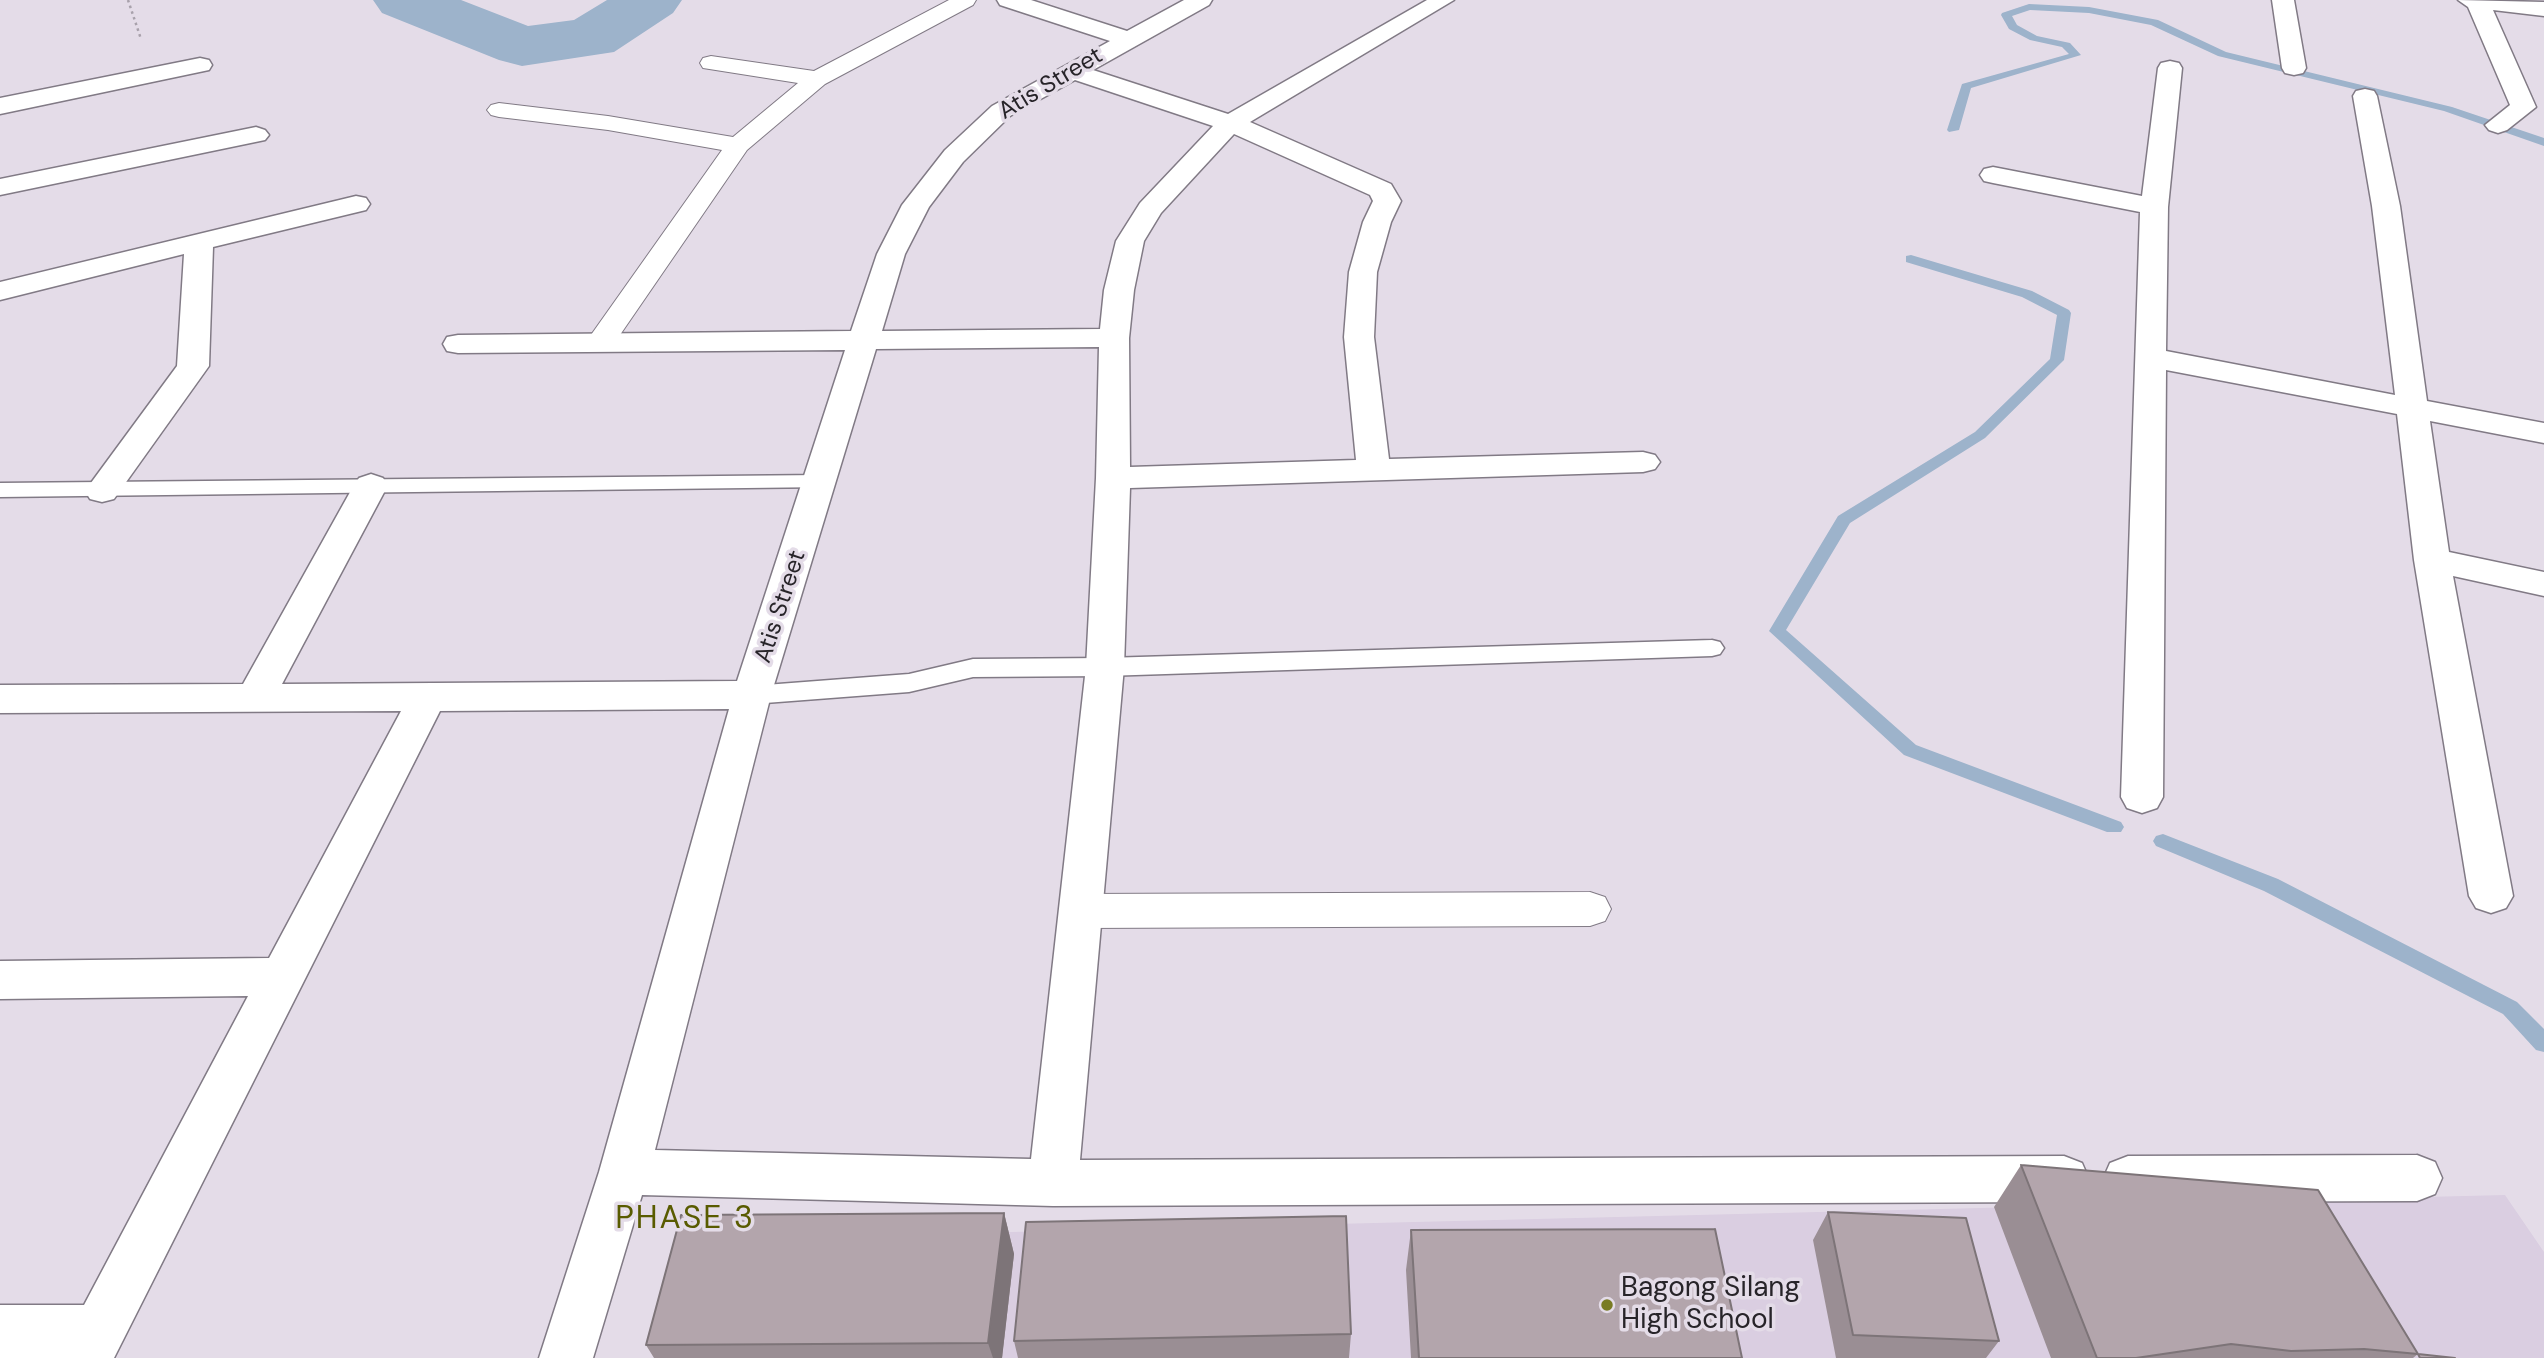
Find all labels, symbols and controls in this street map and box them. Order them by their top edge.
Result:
street label: Atis Street [994,42,1108,126]
street label: Atis Street [749,547,813,667]
district label: PHASE 3 [616,1201,754,1239]
place label: Bagong Silang High School [1621,1272,1800,1338]
marker: Bagong Silang High School [1599,1297,1615,1313]

